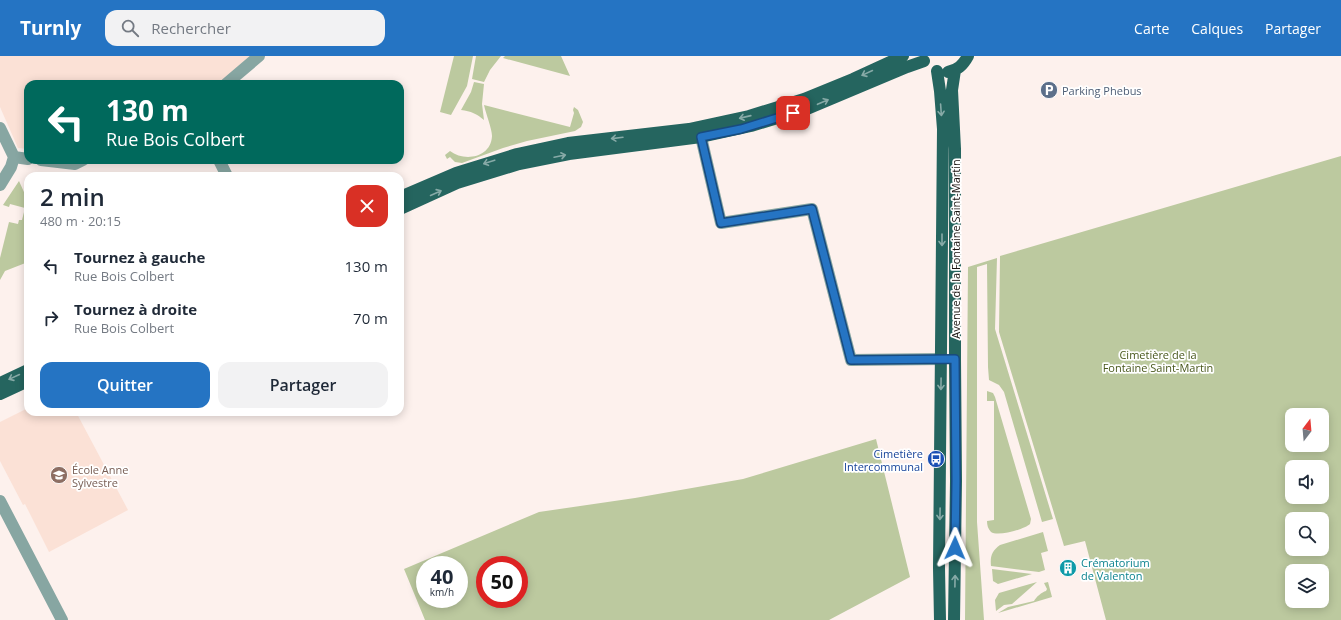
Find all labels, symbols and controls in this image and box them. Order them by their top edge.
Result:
search box [105,10,385,46]
text: Turnly [20,15,81,41]
icon: search [119,17,141,39]
text: Rechercher [151,18,231,38]
text: Carte [1134,19,1169,38]
text: Calques [1191,19,1243,38]
text: Partager [1265,19,1321,38]
one-way arrow [861,70,873,77]
parking icon: Parking Phebus [1039,80,1059,100]
place label: Parking Phebus [1062,83,1142,98]
text: 130 m [106,91,189,129]
icon: left [40,96,92,148]
pin [776,96,810,130]
one-way arrow [817,98,829,105]
icon: arrive [782,102,804,124]
one-way arrow [938,103,945,116]
one-way arrow [739,114,752,121]
text: Rue Bois Colbert [106,127,245,151]
one-way arrow [611,134,624,142]
one-way arrow [553,151,566,159]
one-way arrow [483,159,496,166]
street label: Avenue de la Fontaine Saint-Martin [948,159,963,339]
text: 2 min [40,180,105,213]
button: close [346,185,388,227]
one-way arrow [429,188,441,196]
text: 480 m · 20:15 [40,212,121,230]
one-way arrow [938,233,946,246]
text: Tournez à gauche [74,247,205,267]
icon: left [40,255,62,277]
text: 130 m [344,256,388,276]
text: Rue Bois Colbert [74,267,174,285]
text: Tournez à droite [74,299,197,319]
icon: right [40,307,62,329]
text: 70 m [353,308,388,328]
text: Rue Bois Colbert [74,319,174,337]
park label: Cimetière de la Fontaine Saint-Martin [1103,347,1213,375]
button: Quitter [40,362,210,408]
button: Partager [218,362,388,408]
one-way arrow [8,374,20,381]
one-way arrow [937,377,945,390]
north arrow [1285,408,1329,452]
map controls [1285,408,1329,608]
place label: Cimetière Intercommunal [844,446,923,474]
bus stop icon: Cimetière Intercommunal [926,449,946,469]
button: sound [1285,460,1329,504]
place label: École Anne Sylvestre [72,462,128,490]
school or university icon: École Anne Sylvestre [49,465,69,485]
one-way arrow [936,507,943,520]
button: search [1285,512,1329,556]
position arrow [934,527,976,569]
place label: Crématorium de Valenton [1081,555,1150,583]
speed limit sign: 50 [476,556,528,608]
building icon: Crématorium de Valenton [1058,558,1078,578]
text: 40 [431,563,453,590]
button: layers [1285,564,1329,608]
one-way arrow [951,575,958,588]
text: km/h [430,585,454,599]

